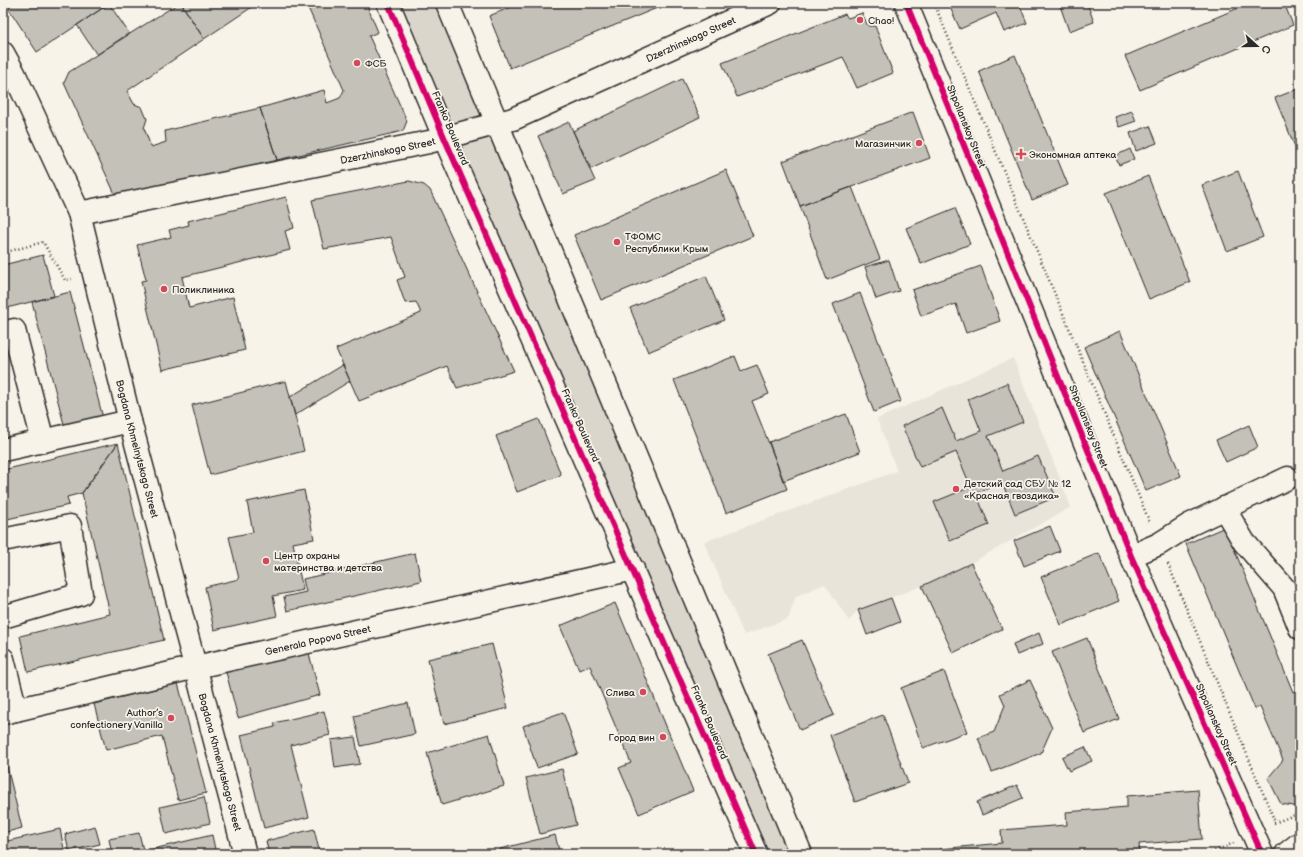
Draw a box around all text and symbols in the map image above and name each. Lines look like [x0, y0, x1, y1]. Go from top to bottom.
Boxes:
street label: Dzerzhinskogo Street [644, 14, 737, 65]
marker: Chao! [855, 15, 865, 25]
place label: Chao! [868, 15, 894, 27]
north arrow [1237, 26, 1277, 66]
text: С [1258, 44, 1273, 56]
marker: ФСБ [352, 58, 362, 68]
place label: ФСБ [365, 58, 387, 70]
street label: Shpolianskoy Street [944, 83, 988, 169]
street label: Franko Boulevard [429, 90, 471, 167]
street label: Dzerzhinskogo Street [339, 136, 437, 167]
place label: Магазинчик [855, 138, 912, 150]
marker: Магазинчик [914, 138, 924, 148]
marker: Экономная аптека [1016, 149, 1026, 159]
place label: Экономная аптека [1029, 149, 1117, 161]
place label: ТФОМС Республики Крым [625, 231, 708, 255]
marker: ТФОМС Республики Крым [612, 237, 622, 247]
marker: Поликлиника [159, 284, 169, 294]
place label: Поликлиника [172, 284, 235, 296]
street label: Bogdana Khmelnytskogo Street [113, 379, 160, 519]
street label: Shpolianskoy Street [1066, 383, 1110, 469]
street label: Franko Boulevard [558, 387, 602, 464]
place label: Детский сад СБУ № 12 «Красная гвоздика» [964, 478, 1071, 502]
marker: Детский сад СБУ № 12 «Красная гвоздика» [951, 484, 961, 494]
place label: Центр охраны материнства и детства [274, 550, 382, 574]
marker: Центр охраны материнства и детства [261, 556, 271, 566]
street label: Generala Popova Street [264, 623, 372, 658]
street label: Shpolianskoy Street [1193, 682, 1239, 767]
street label: Franko Boulevard [688, 684, 730, 761]
place label: Слива [606, 687, 635, 699]
marker: Слива [638, 687, 648, 697]
street label: Bogdana Khmelnytskogo Street [196, 692, 244, 832]
place label: Author’s confectionery Vanilla [70, 707, 163, 731]
marker: Author’s confectionery Vanilla [166, 713, 176, 723]
place label: Город вин [608, 732, 655, 744]
marker: Город вин [658, 732, 668, 742]

